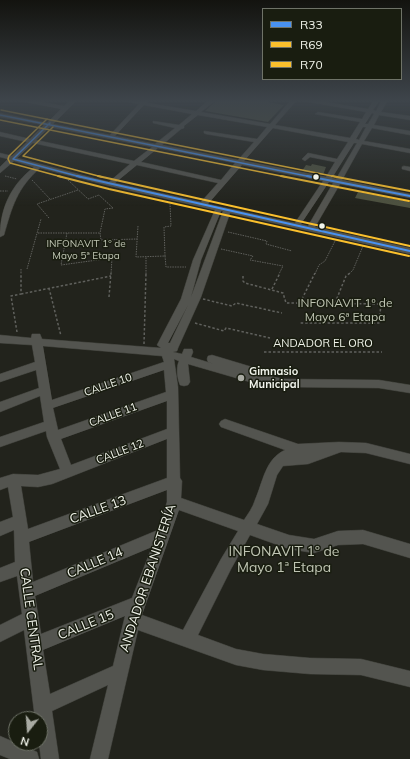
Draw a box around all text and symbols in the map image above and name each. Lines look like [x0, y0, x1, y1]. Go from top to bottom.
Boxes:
legend [262, 8, 402, 80]
text: R33 [300, 17, 323, 32]
text: R69 [300, 37, 323, 52]
text: R70 [300, 57, 323, 72]
unlabelled marker [311, 172, 321, 182]
unlabelled marker [317, 221, 327, 231]
district label: INFONAVIT 1º de Mayo 5ª Etapa [46, 238, 126, 262]
district label: INFONAVIT 1º de Mayo 6ª Etapa [297, 296, 393, 324]
street label: ANDADOR EL ORO [273, 337, 373, 351]
place label: Gimnasio Municipal [249, 365, 300, 391]
street label: CALLE 10 [82, 371, 134, 399]
marker: Gimnasio Municipal [236, 373, 246, 383]
street label: CALLE 11 [87, 400, 139, 430]
street label: CALLE 12 [94, 437, 146, 467]
street label: CALLE 13 [68, 493, 128, 527]
street label: ANDADOR EBANISTERÍA [117, 502, 179, 654]
street label: CALLE 14 [65, 544, 125, 582]
district label: INFONAVIT 1º de Mayo 1ª Etapa [229, 544, 339, 576]
street label: CALLE CENTRAL [16, 567, 46, 671]
street label: CALLE 15 [56, 607, 116, 643]
north arrow [8, 711, 48, 751]
text: N [19, 734, 31, 749]

